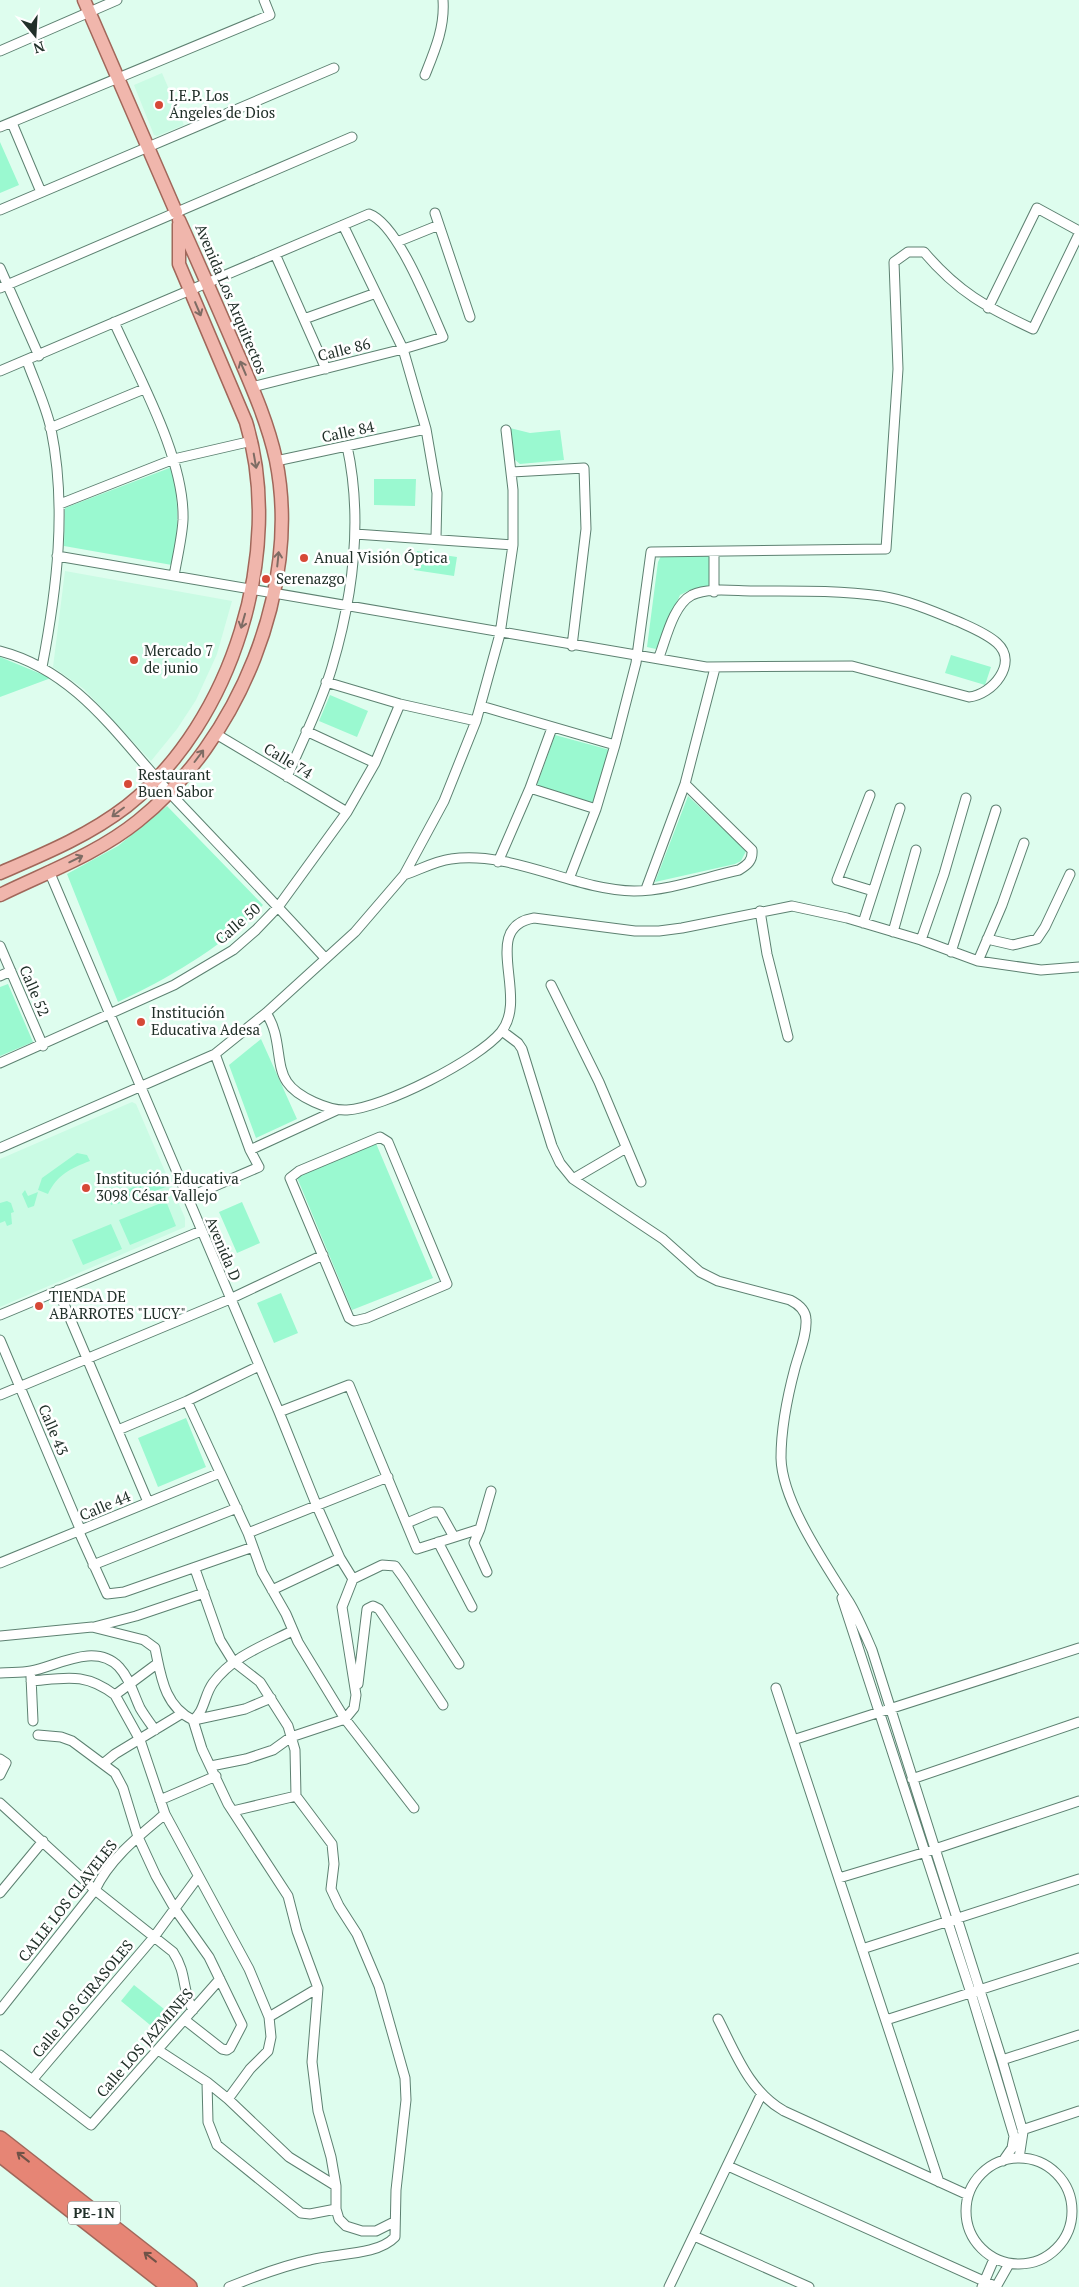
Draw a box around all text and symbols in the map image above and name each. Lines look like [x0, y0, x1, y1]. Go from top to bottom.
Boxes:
north arrow [10, 10, 60, 60]
text: N [31, 37, 47, 59]
place label: I.E.P. Los Ángeles de Dios [169, 85, 275, 122]
marker: I.E.P. Los Ángeles de Dios [153, 99, 165, 111]
street label: Avenida Los Arquitectos [191, 221, 273, 377]
one-way arrow [194, 301, 203, 316]
street label: Calle 86 [315, 333, 372, 365]
one-way arrow [238, 361, 248, 376]
street label: Calle 84 [320, 416, 376, 446]
one-way arrow [250, 452, 260, 468]
place label: Anual Visión Óptica [314, 547, 448, 567]
one-way arrow [273, 551, 283, 567]
marker: Anual Visión Óptica [298, 552, 310, 564]
place label: Serenazgo [276, 568, 345, 588]
marker: Serenazgo [260, 573, 272, 585]
one-way arrow [238, 613, 248, 629]
place label: Mercado 7 de junio [144, 640, 213, 677]
marker: Mercado 7 de junio [128, 654, 140, 666]
street label: Calle 74 [260, 738, 317, 782]
one-way arrow [194, 749, 204, 763]
place label: Restaurant Buen Sabor [138, 764, 214, 801]
marker: Restaurant Buen Sabor [122, 778, 134, 790]
one-way arrow [112, 807, 125, 818]
one-way arrow [68, 854, 83, 863]
street label: Calle 50 [211, 898, 264, 948]
street label: Calle 52 [15, 962, 55, 1019]
place label: Institución Educativa Adesa [151, 1002, 260, 1039]
marker: Institución Educativa Adesa [135, 1016, 147, 1028]
place label: Institución Educativa 3098 César Vallejo [96, 1168, 239, 1205]
marker: Institución Educativa 3098 César Vallejo [80, 1182, 92, 1194]
street label: Avenida D [202, 1214, 246, 1284]
place label: TIENDA DE ABARROTES "LUCY" [49, 1286, 186, 1323]
marker: TIENDA DE ABARROTES "LUCY" [33, 1300, 45, 1312]
street label: Calle 43 [34, 1401, 74, 1458]
street label: Calle 44 [76, 1485, 133, 1525]
street label: CALLE LOS CLAVELES [13, 1835, 121, 1966]
street label: Calle LOS GIRASOLES [27, 1935, 137, 2061]
street label: Calle LOS JAZMINES [91, 1984, 197, 2101]
one-way arrow [17, 2151, 30, 2162]
road number: PE-1N [68, 2202, 120, 2224]
one-way arrow [144, 2251, 157, 2262]

